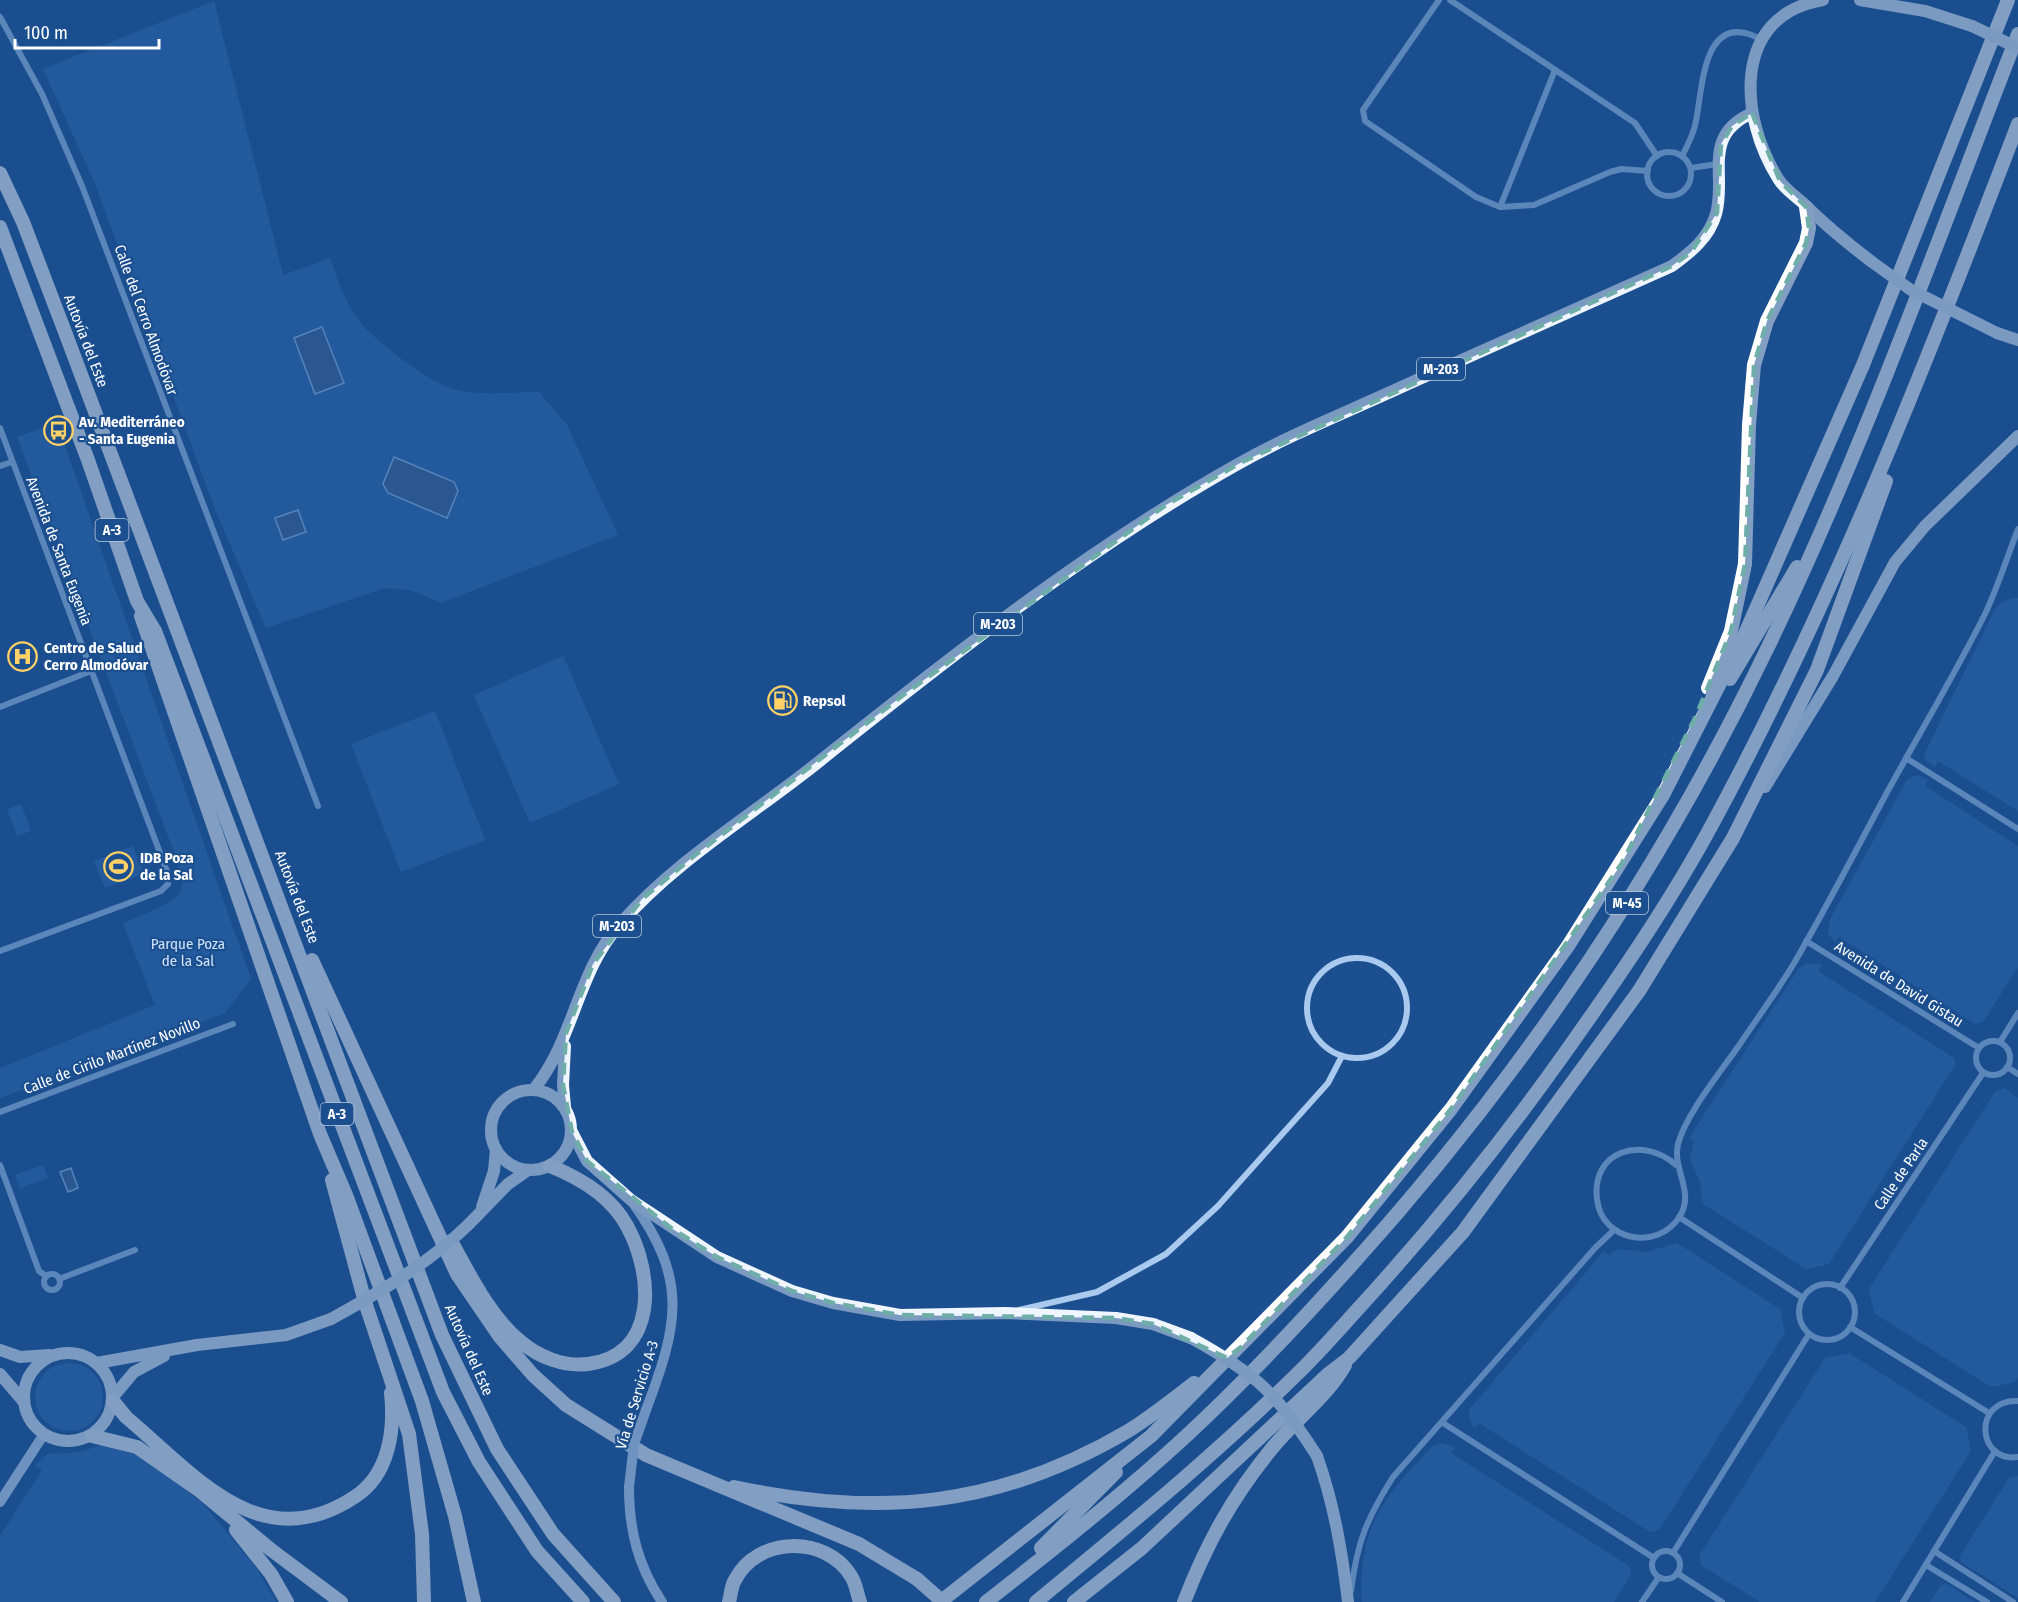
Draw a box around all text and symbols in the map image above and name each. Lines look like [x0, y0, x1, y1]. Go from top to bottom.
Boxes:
scale bar [15, 12, 159, 50]
text: 100 m [24, 22, 68, 44]
street label: Calle del Cerro Almodóvar [110, 242, 182, 398]
street label: Autovía del Este [60, 292, 112, 390]
road number: M-203 [1417, 358, 1465, 380]
place label: Av. Mediterráneo - Santa Eugenia [78, 413, 185, 448]
bus stop icon: Av. Mediterráneo - Santa Eugenia [42, 415, 74, 447]
street label: Avenida de Santa Eugenia [22, 474, 96, 628]
road number: A-3 [96, 519, 128, 541]
road number: M-203 [974, 613, 1022, 635]
place label: Centro de Salud Cerro Almodóvar [44, 639, 149, 674]
hospital icon: Centro de Salud Cerro Almodóvar [7, 641, 39, 673]
fuel station icon: Repsol [766, 685, 798, 717]
place label: Repsol [803, 692, 847, 710]
street label: Autovía del Este [271, 848, 323, 946]
place label: IDB Poza de la Sal [140, 849, 194, 884]
sports icon: IDB Poza de la Sal [103, 851, 135, 883]
road number: M-45 [1606, 892, 1648, 914]
road number: M-203 [593, 915, 641, 937]
park label: Parque Poza de la Sal [151, 935, 225, 970]
street label: Avenida de David Gistau [1831, 937, 1967, 1031]
street label: Calle de Cirilo Martínez Novillo [21, 1014, 203, 1098]
road number: A-3 [320, 1103, 354, 1125]
street label: Calle de Parla [1870, 1134, 1932, 1214]
street label: Autovía del Este [441, 1302, 497, 1398]
street label: Vía de Servicio A-3 [612, 1338, 662, 1452]

